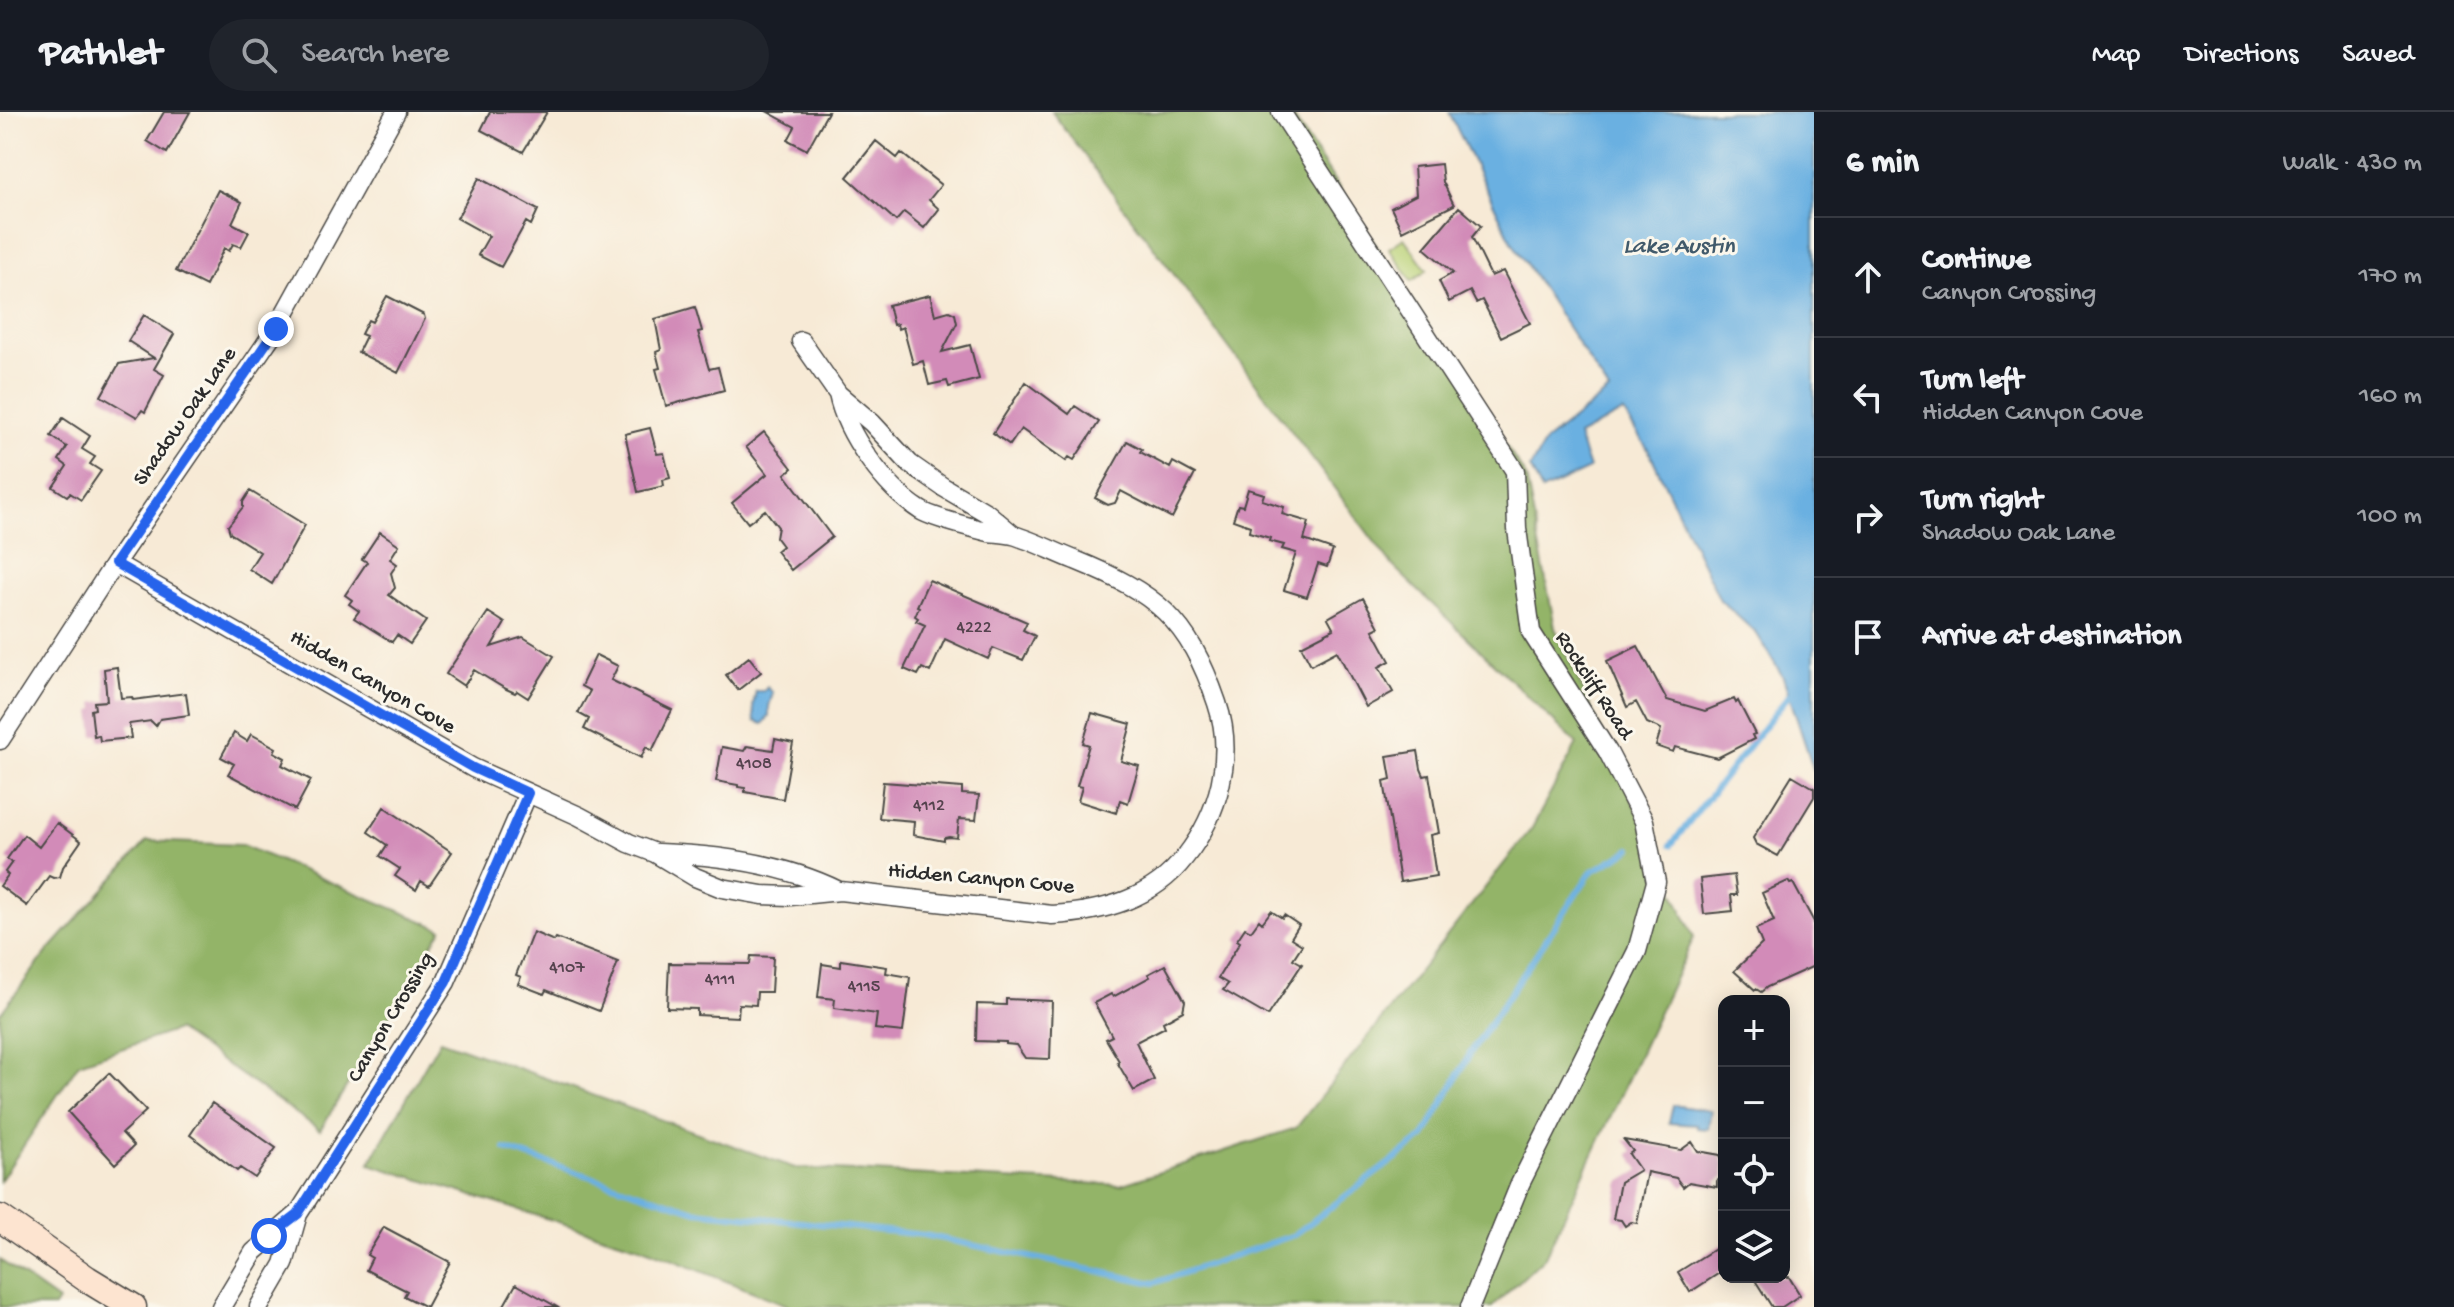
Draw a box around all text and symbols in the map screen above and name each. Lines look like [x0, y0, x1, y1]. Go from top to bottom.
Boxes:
search box [209, 19, 769, 91]
text: Pathlet [40, 33, 161, 77]
icon: search [237, 33, 281, 77]
text: Search here [301, 38, 449, 73]
text: Map [2092, 39, 2140, 72]
text: Directions [2184, 39, 2298, 72]
text: Saved [2342, 39, 2414, 72]
text: 6 min [1846, 144, 1919, 184]
text: Walk · 430 m [2282, 149, 2422, 180]
water label: Lake Austin [1623, 233, 1735, 262]
text: Continue [1922, 244, 2031, 279]
icon: ahead [1846, 255, 1890, 299]
text: 170 m [2359, 262, 2422, 293]
text: Canyon Crossing [1922, 279, 2096, 310]
route end [258, 311, 294, 347]
street label: Shadow Oak Lane [129, 342, 244, 491]
text: Turn left [1922, 364, 2023, 399]
icon: left [1846, 375, 1890, 419]
text: 160 m [2359, 382, 2422, 413]
text: Hidden Canyon Cove [1922, 399, 2143, 430]
text: Turn right [1922, 484, 2042, 519]
icon: right [1846, 495, 1890, 539]
text: 100 m [2357, 502, 2422, 533]
text: Shadow Oak Lane [1922, 519, 2115, 550]
icon: arrive [1846, 615, 1890, 659]
house number: 4222 [957, 618, 992, 639]
text: Arrive at destination [1922, 620, 2182, 655]
street label: Hidden Canyon Cove [285, 625, 460, 741]
street label: Rockcliff Road [1548, 627, 1639, 747]
house number: 4108 [736, 754, 772, 775]
house number: 4112 [913, 796, 945, 817]
street label: Hidden Canyon Cove [887, 859, 1076, 901]
street label: Canyon Crossing [343, 948, 441, 1088]
house number: 4107 [549, 958, 585, 979]
house number: 4111 [705, 970, 735, 991]
house number: 4115 [848, 977, 880, 998]
map controls [1718, 995, 1790, 1283]
button: + [1718, 995, 1790, 1067]
button: − [1718, 1067, 1790, 1139]
button: locate [1718, 1139, 1790, 1211]
button: layers [1718, 1211, 1790, 1283]
route start [251, 1218, 287, 1254]

